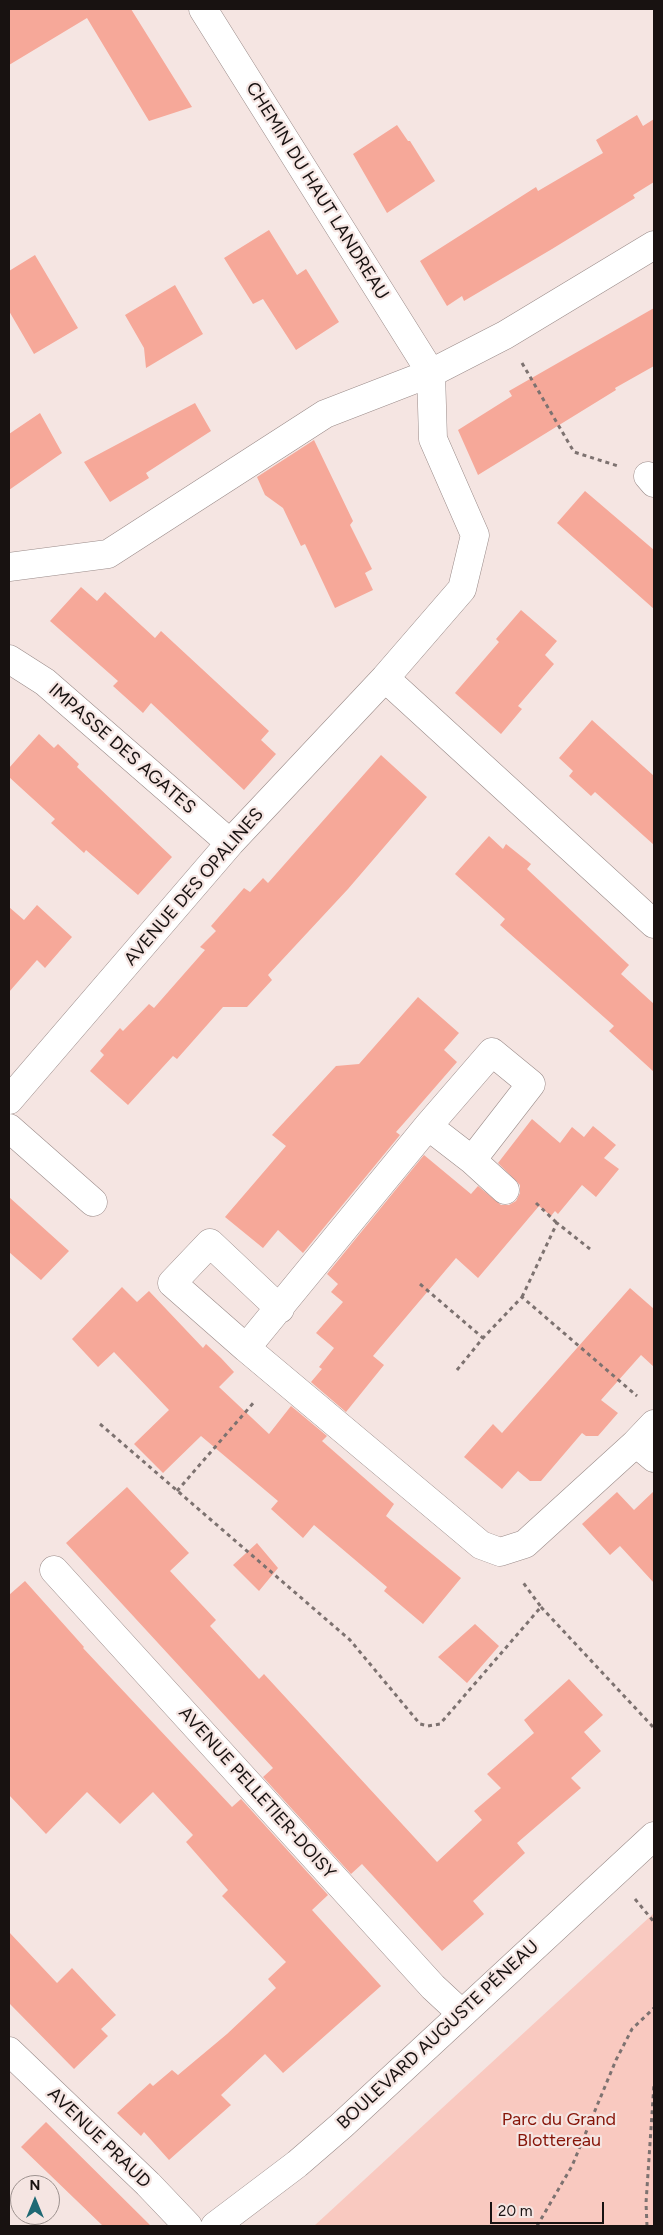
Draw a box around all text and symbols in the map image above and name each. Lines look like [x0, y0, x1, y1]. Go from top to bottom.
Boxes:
street label: CHEMIN DU HAUT LANDREAU [241, 78, 393, 304]
street label: IMPASSE DES AGATES [44, 679, 200, 819]
street label: AVENUE DES OPALINES [120, 804, 268, 970]
street label: AVENUE PELLETIER-DOISY [174, 1702, 340, 1884]
street label: BOULEVARD AUGUSTE PÉNEAU [333, 1936, 543, 2134]
street label: AVENUE PRAUD [43, 2083, 155, 2193]
park label: Parc du Grand Blottereau [502, 2109, 616, 2152]
north arrow [10, 2175, 60, 2225]
text: N [30, 2177, 40, 2194]
scale bar [493, 2192, 607, 2224]
text: 20 m [498, 2202, 532, 2220]

